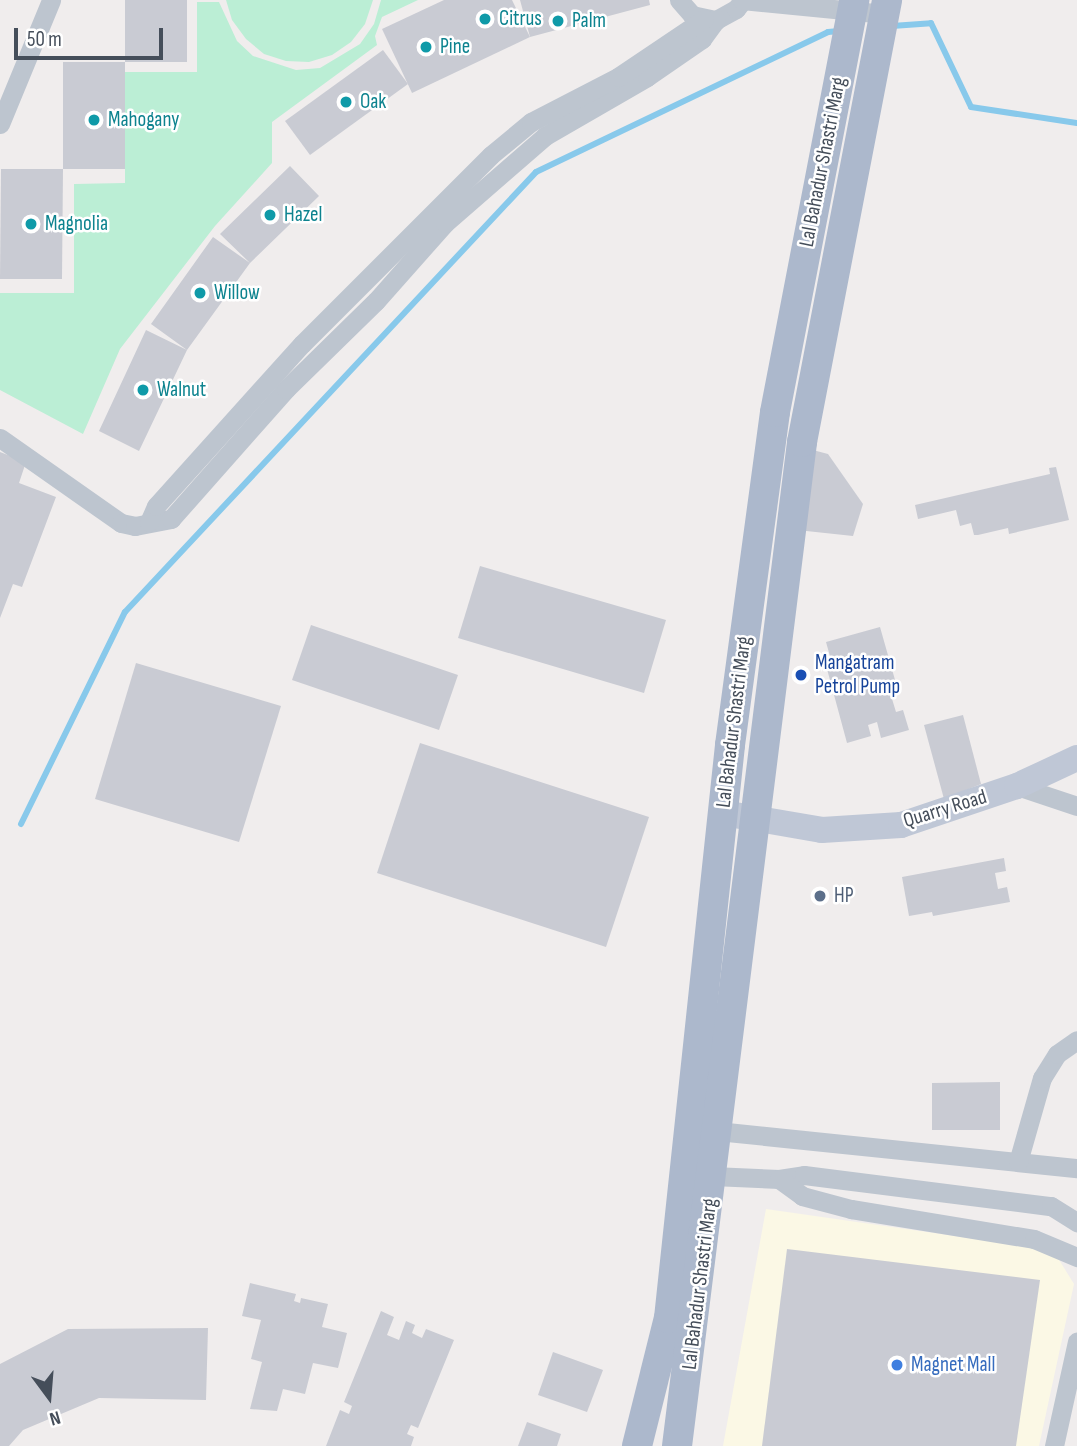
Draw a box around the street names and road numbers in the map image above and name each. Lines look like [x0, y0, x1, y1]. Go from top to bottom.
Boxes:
street label: Lal Bahadur Shastri Marg [794, 75, 852, 249]
street label: Lal Bahadur Shastri Marg [711, 635, 757, 809]
street label: Quarry Road [900, 784, 990, 834]
street label: Lal Bahadur Shastri Marg [677, 1197, 723, 1371]

